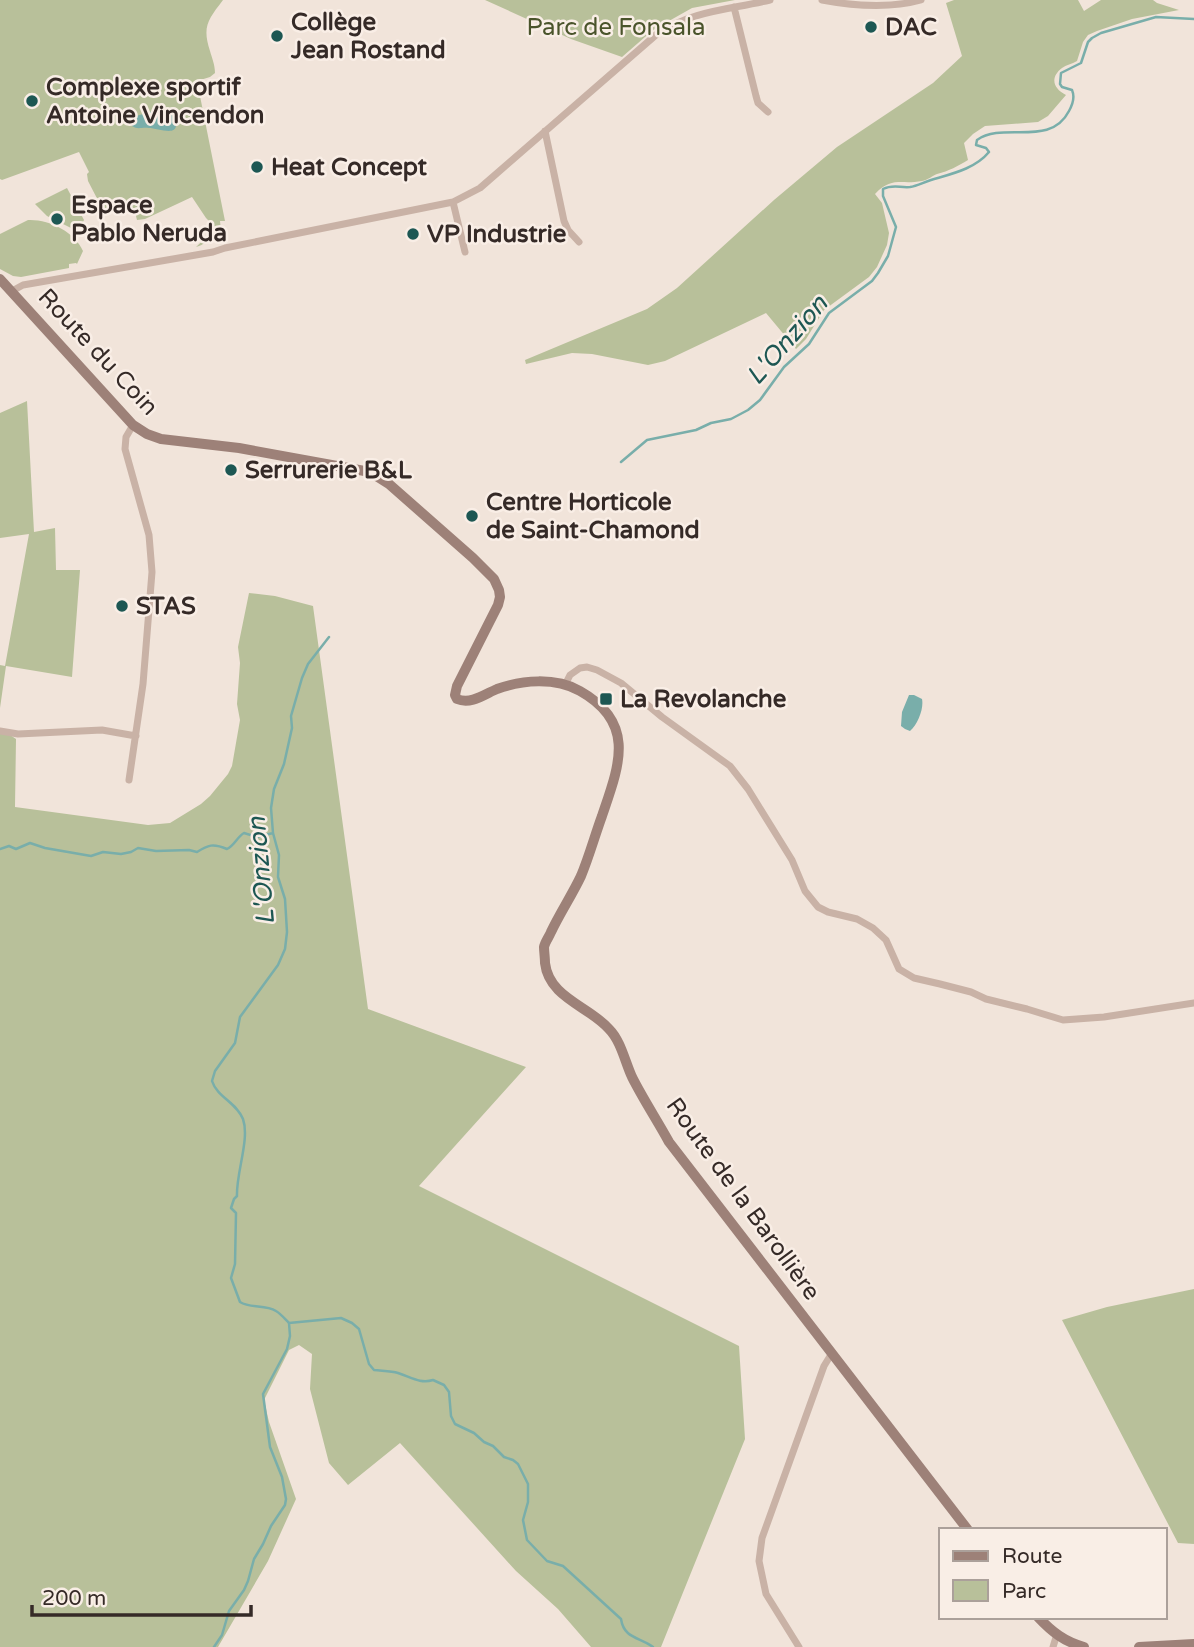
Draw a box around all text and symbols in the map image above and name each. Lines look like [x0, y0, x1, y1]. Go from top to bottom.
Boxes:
place label: Collège Jean Rostand [290, 8, 446, 65]
park label: Parc de Fonsala [526, 13, 706, 42]
place label: DAC [885, 13, 937, 42]
marker: DAC [863, 19, 879, 35]
marker: Collège Jean Rostand [269, 28, 285, 44]
place label: Complexe sportif Antoine Vincendon [46, 73, 264, 130]
marker: Complexe sportif Antoine Vincendon [24, 93, 40, 109]
place label: Heat Concept [271, 153, 428, 182]
marker: Heat Concept [249, 159, 265, 175]
place label: Espace Pablo Neruda [71, 191, 227, 248]
marker: Espace Pablo Neruda [49, 211, 65, 227]
place label: VP Industrie [427, 220, 567, 249]
marker: VP Industrie [405, 226, 421, 242]
street label: Route du Coin [32, 283, 164, 421]
water label: L'Onzion [740, 288, 835, 391]
place label: Serrurerie B&L [245, 456, 412, 485]
marker: Serrurerie B&L [223, 462, 239, 478]
place label: Centre Horticole de Saint-Chamond [486, 488, 700, 545]
marker: Centre Horticole de Saint-Chamond [464, 508, 480, 524]
place label: STAS [136, 592, 196, 621]
marker: STAS [114, 598, 130, 614]
place label: La Revolanche [620, 685, 787, 714]
marker: La Revolanche [598, 691, 614, 707]
water label: L'Onzion [241, 814, 281, 926]
street label: Route de la Barollière [660, 1092, 826, 1306]
legend [939, 1528, 1166, 1619]
text: Route [1002, 1544, 1062, 1569]
scale bar [32, 1574, 250, 1618]
text: Parc [1002, 1579, 1046, 1604]
text: 200 m [42, 1586, 106, 1611]

